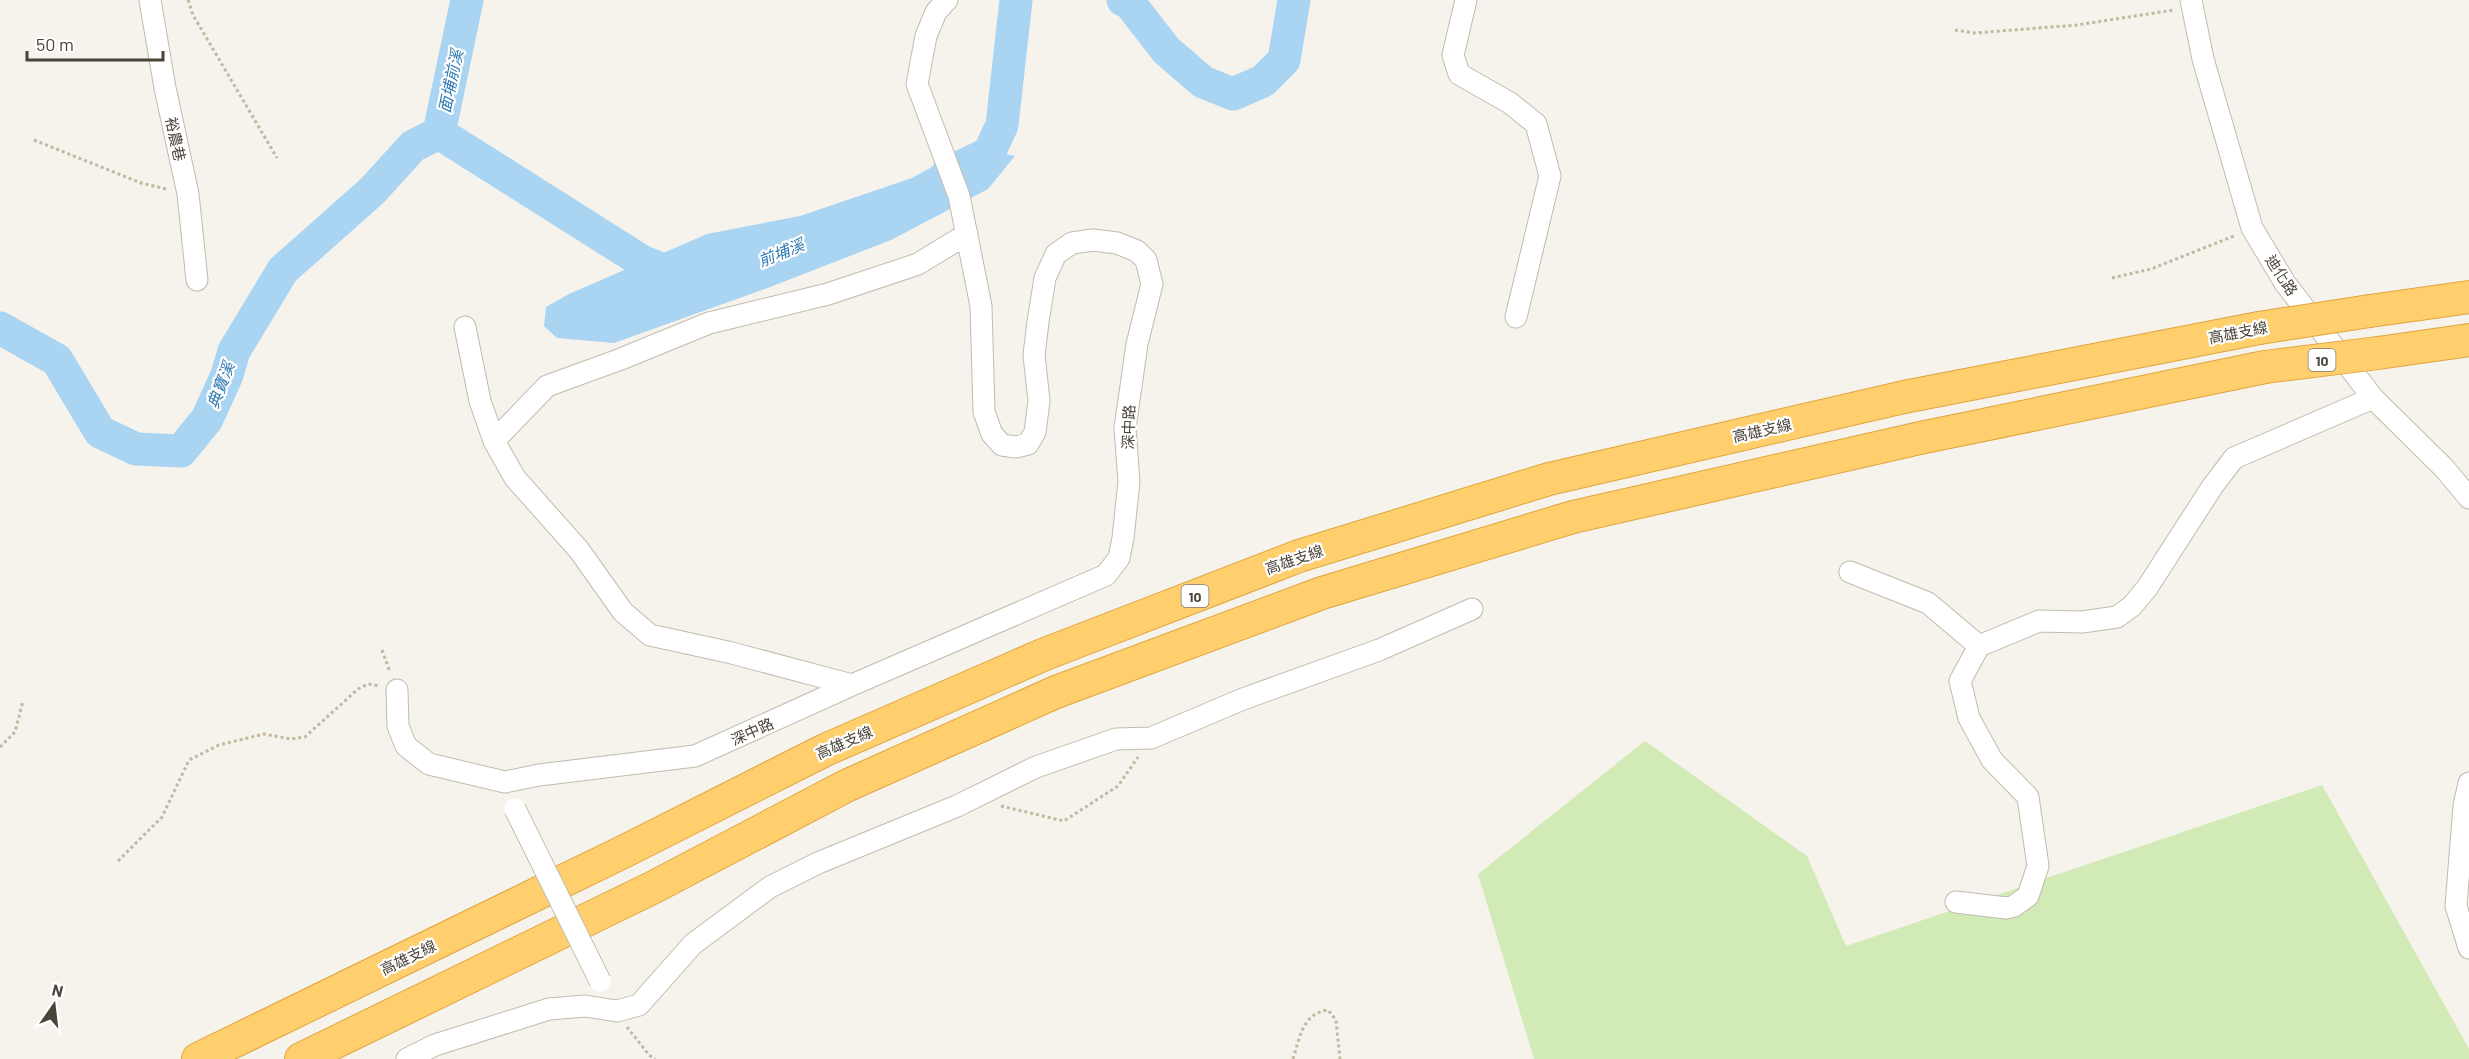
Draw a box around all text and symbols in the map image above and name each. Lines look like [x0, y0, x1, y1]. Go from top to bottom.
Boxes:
scale bar [27, 24, 164, 62]
text: 50 m [36, 33, 74, 55]
water label: 面埔前溪 [434, 46, 466, 114]
street label: 裕農巷 [163, 115, 189, 163]
water label: 前埔溪 [755, 233, 809, 270]
street label: 迪化路 [2262, 251, 2302, 299]
street label: 高雄支線 [2207, 317, 2269, 347]
road number: 10 [2308, 349, 2336, 371]
water label: 典寶溪 [203, 357, 238, 411]
street label: 深中路 [1118, 404, 1138, 450]
street label: 高雄支線 [1731, 414, 1793, 446]
street label: 高雄支線 [1263, 541, 1325, 577]
road number: 10 [1182, 585, 1208, 607]
street label: 深中路 [728, 714, 776, 748]
street label: 高雄支線 [813, 722, 875, 762]
street label: 高雄支線 [377, 936, 439, 978]
north arrow [24, 975, 84, 1035]
text: N [50, 979, 65, 1000]

